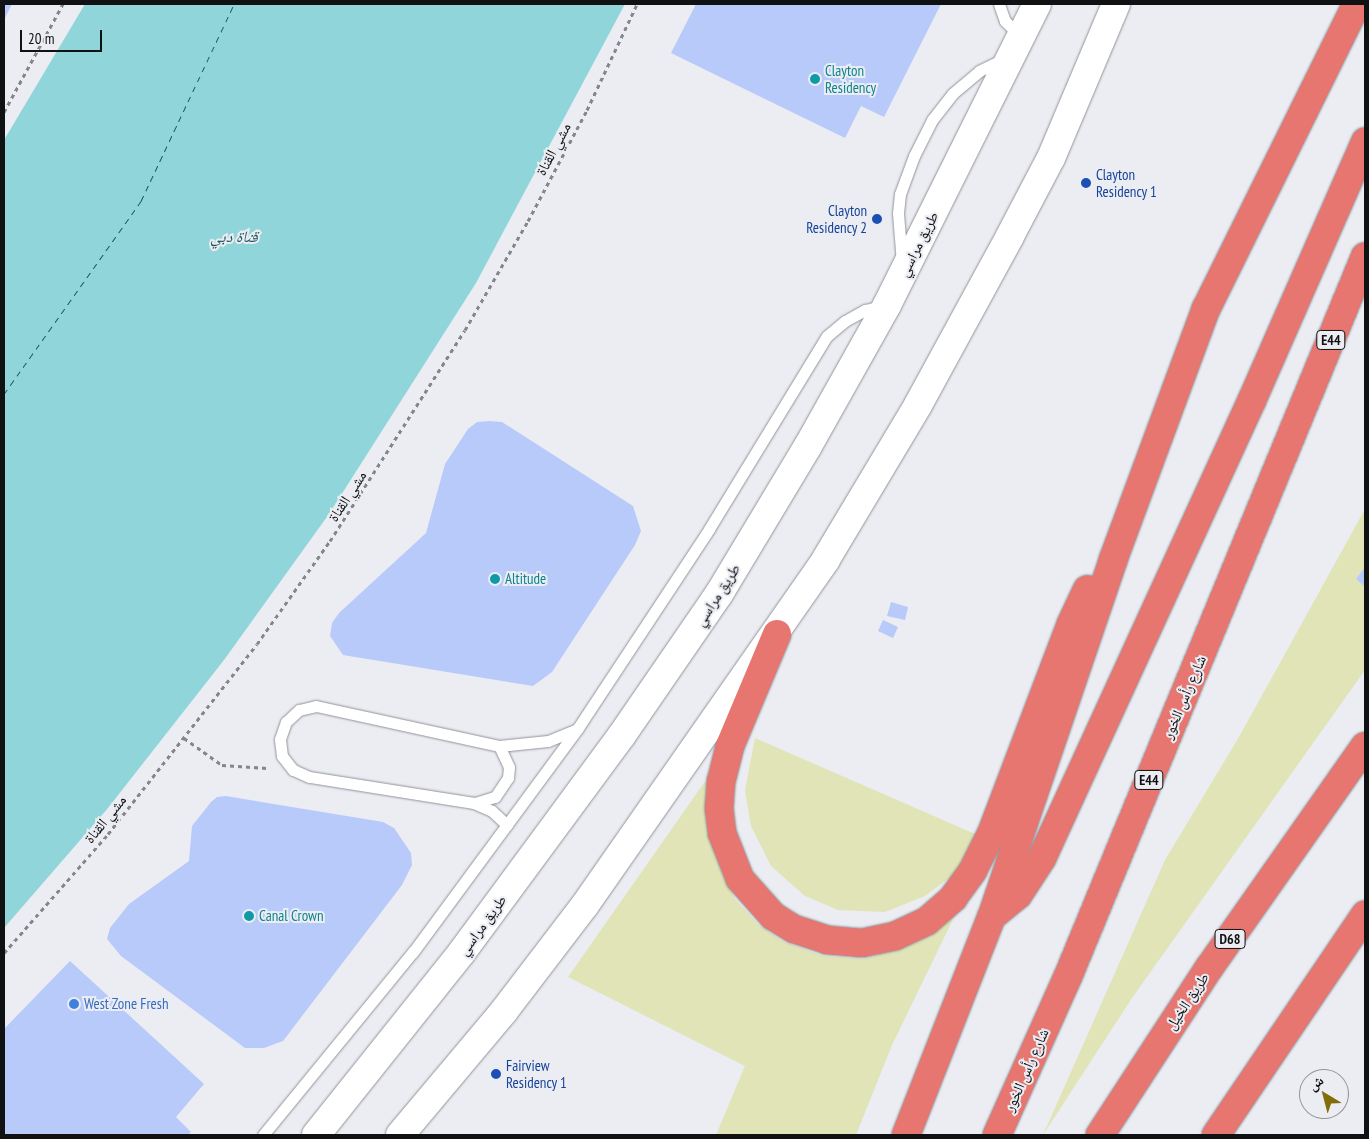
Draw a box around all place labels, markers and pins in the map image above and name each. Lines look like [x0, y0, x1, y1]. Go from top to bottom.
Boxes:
place label: Clayton Residency [825, 61, 876, 96]
marker: Clayton Residency [809, 73, 821, 85]
place label: Clayton Residency 1 [1096, 165, 1157, 200]
marker: Clayton Residency 1 [1080, 177, 1092, 189]
place label: Clayton Residency 2 [806, 201, 867, 236]
marker: Clayton Residency 2 [871, 213, 883, 225]
place label: Altitude [505, 570, 546, 588]
marker: Altitude [489, 573, 501, 585]
place label: Canal Crown [259, 907, 323, 925]
marker: Canal Crown [243, 910, 255, 922]
place label: West Zone Fresh [84, 995, 169, 1013]
marker: West Zone Fresh [68, 998, 80, 1010]
place label: Fairview Residency 1 [506, 1056, 567, 1091]
marker: Fairview Residency 1 [490, 1068, 502, 1080]

